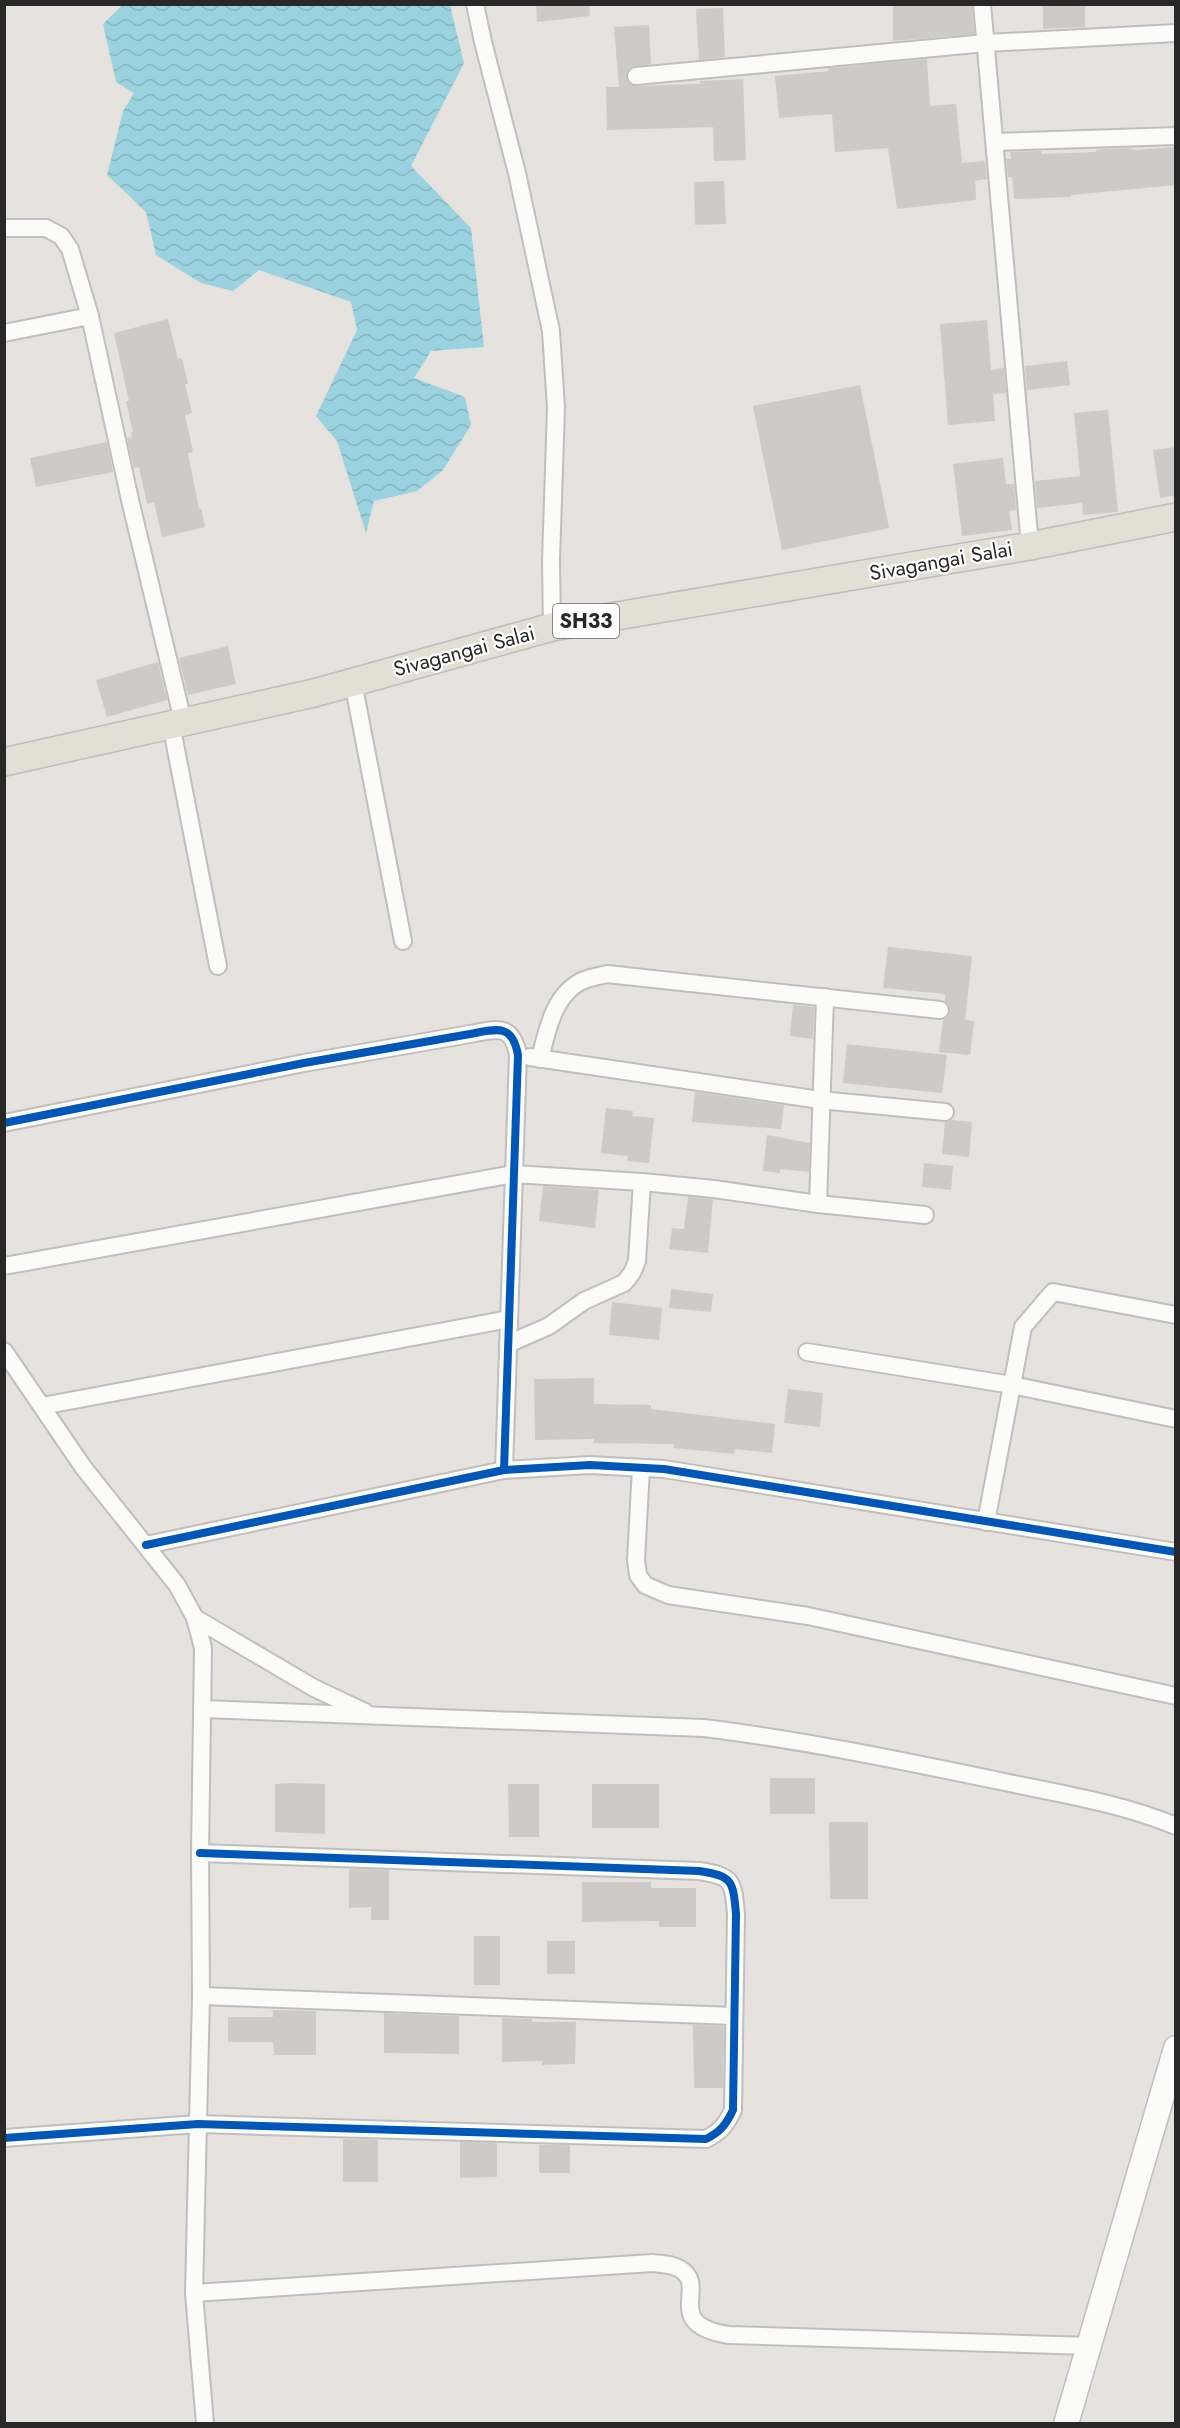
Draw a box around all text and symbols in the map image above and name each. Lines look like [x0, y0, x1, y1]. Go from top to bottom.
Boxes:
street label: Sivagangai Salai [867, 534, 1015, 588]
road number: SH33 [553, 604, 619, 638]
street label: Sivagangai Salai [390, 618, 538, 684]

